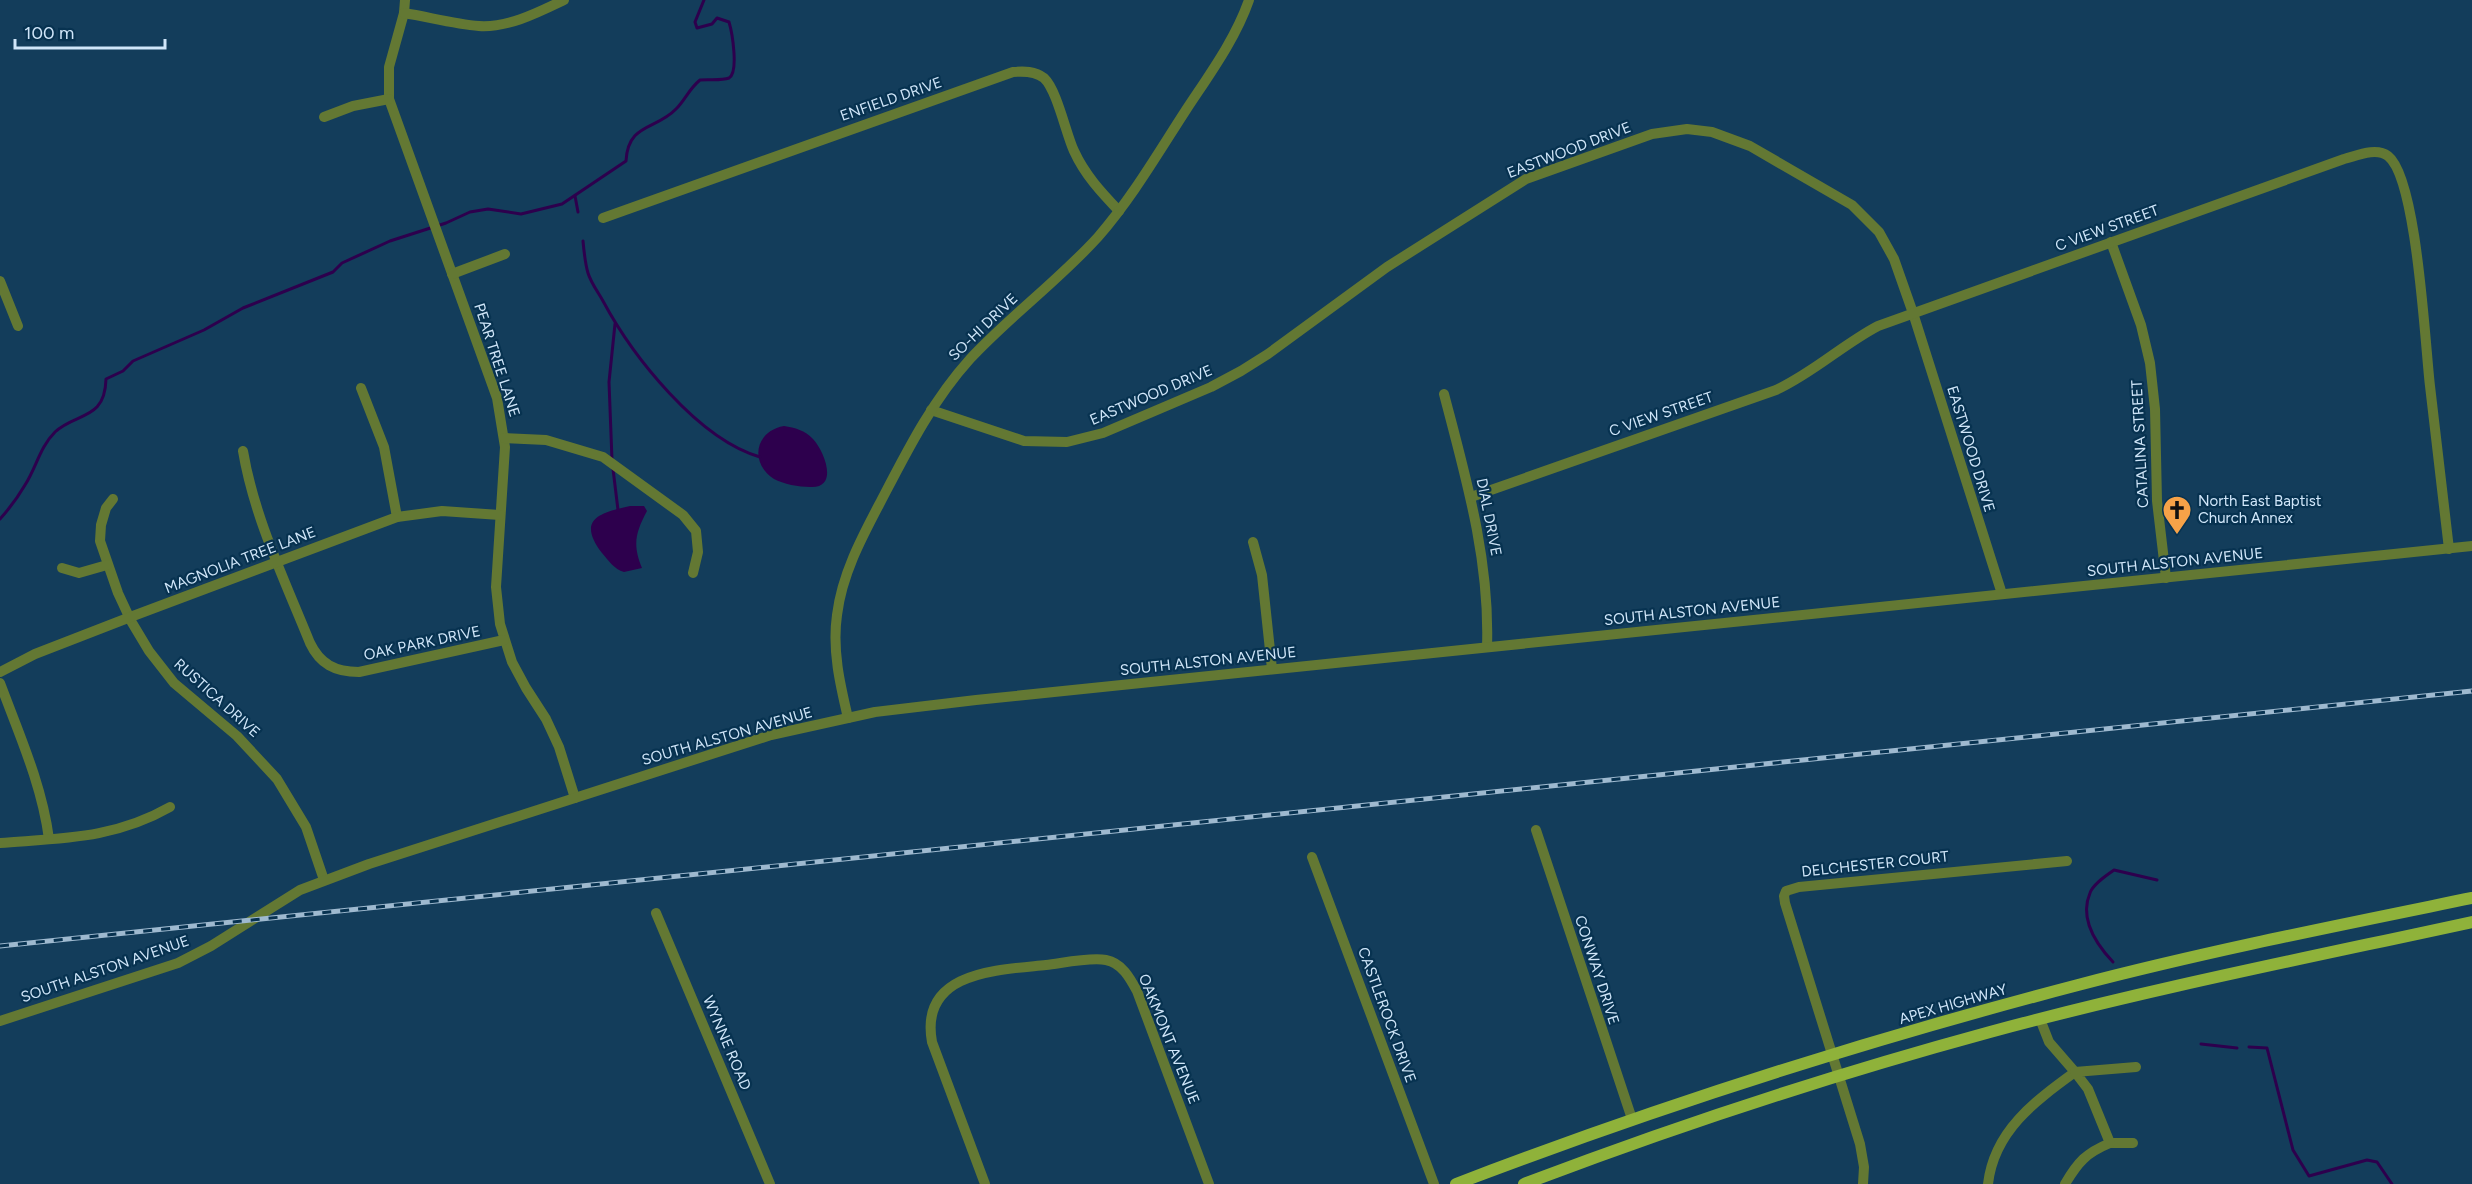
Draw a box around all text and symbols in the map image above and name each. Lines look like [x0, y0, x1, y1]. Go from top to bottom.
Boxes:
scale bar [15, 12, 165, 50]
text: 100 m [24, 22, 74, 44]
street label: ENFIELD DRIVE [838, 73, 944, 125]
street label: EASTWOOD DRIVE [1504, 118, 1634, 182]
street label: C VIEW STREET [2053, 201, 2162, 255]
street label: SO-HI DRIVE [945, 290, 1021, 364]
street label: PEAR TREE LANE [470, 301, 524, 419]
street label: EASTWOOD DRIVE [1087, 361, 1215, 429]
street label: CATALINA STREET [2128, 379, 2152, 509]
street label: EASTWOOD DRIVE [1943, 384, 1999, 514]
street label: C VIEW STREET [1607, 388, 1716, 440]
street label: DIAL DRIVE [1473, 476, 1505, 558]
place label: North East Baptist Church Annex [2198, 492, 2322, 527]
church icon: North East Baptist Church Annex [2161, 494, 2193, 536]
street label: MAGNOLIA TREE LANE [162, 523, 318, 597]
street label: SOUTH ALSTON AVENUE [2086, 544, 2264, 580]
street label: SOUTH ALSTON AVENUE [1603, 593, 1781, 629]
street label: OAK PARK DRIVE [362, 622, 482, 664]
street label: SOUTH ALSTON AVENUE [1119, 643, 1297, 679]
street label: RUSTICA DRIVE [170, 655, 264, 741]
street label: SOUTH ALSTON AVENUE [640, 703, 814, 769]
street label: DELCHESTER COURT [1800, 847, 1950, 881]
street label: CONWAY DRIVE [1571, 913, 1623, 1027]
street label: SOUTH ALSTON AVENUE [18, 932, 192, 1006]
street label: CASTLEROCK DRIVE [1354, 945, 1420, 1085]
street label: OAKMONT AVENUE [1135, 971, 1203, 1107]
street label: APEX HIGHWAY [1897, 980, 2009, 1028]
street label: WYNNE ROAD [699, 993, 755, 1093]

